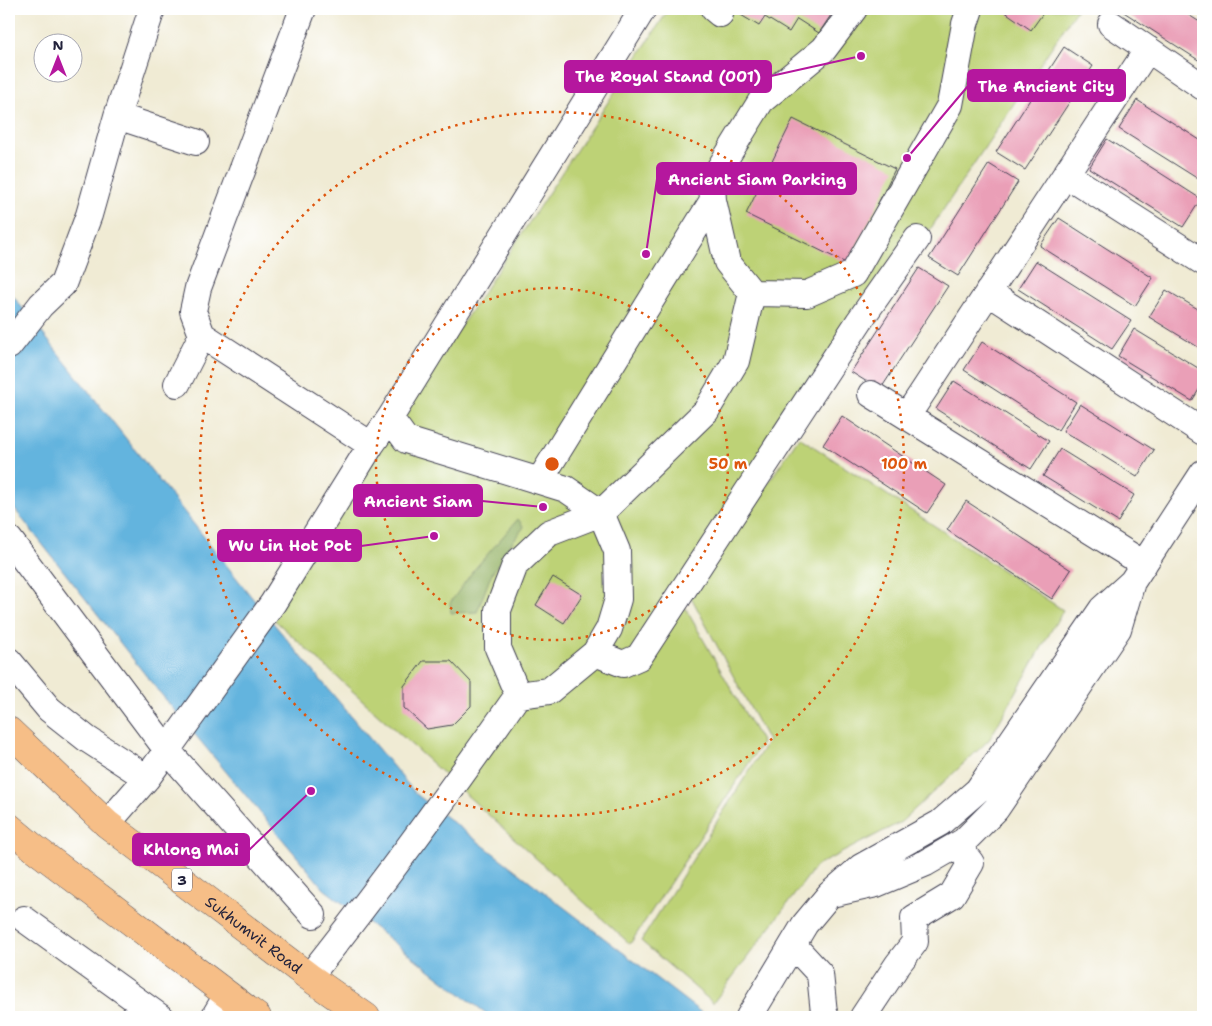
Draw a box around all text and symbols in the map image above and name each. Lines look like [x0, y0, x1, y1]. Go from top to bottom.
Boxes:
north arrow [32, 32, 82, 82]
text: N [52, 36, 64, 54]
callout: The Royal Stand (001) [565, 61, 771, 92]
text: The Royal Stand (001) [575, 66, 761, 87]
callout: The Ancient City [968, 70, 1125, 101]
text: The Ancient City [978, 76, 1114, 97]
callout: Ancient Siam Parking [657, 163, 856, 194]
text: Ancient Siam Parking [668, 169, 846, 190]
text: 50 m [709, 454, 748, 474]
text: 100 m [881, 454, 927, 474]
centre of rings [543, 455, 561, 473]
callout: Ancient Siam [354, 485, 482, 516]
text: Ancient Siam [364, 491, 473, 512]
callout: Wu Lin Hot Pot [218, 530, 361, 561]
text: Wu Lin Hot Pot [228, 535, 352, 556]
callout: Khlong Mai [133, 834, 249, 865]
text: Khlong Mai [143, 839, 239, 860]
road number: 3 [172, 868, 192, 892]
street label: Sukhumvit Road [201, 892, 307, 979]

